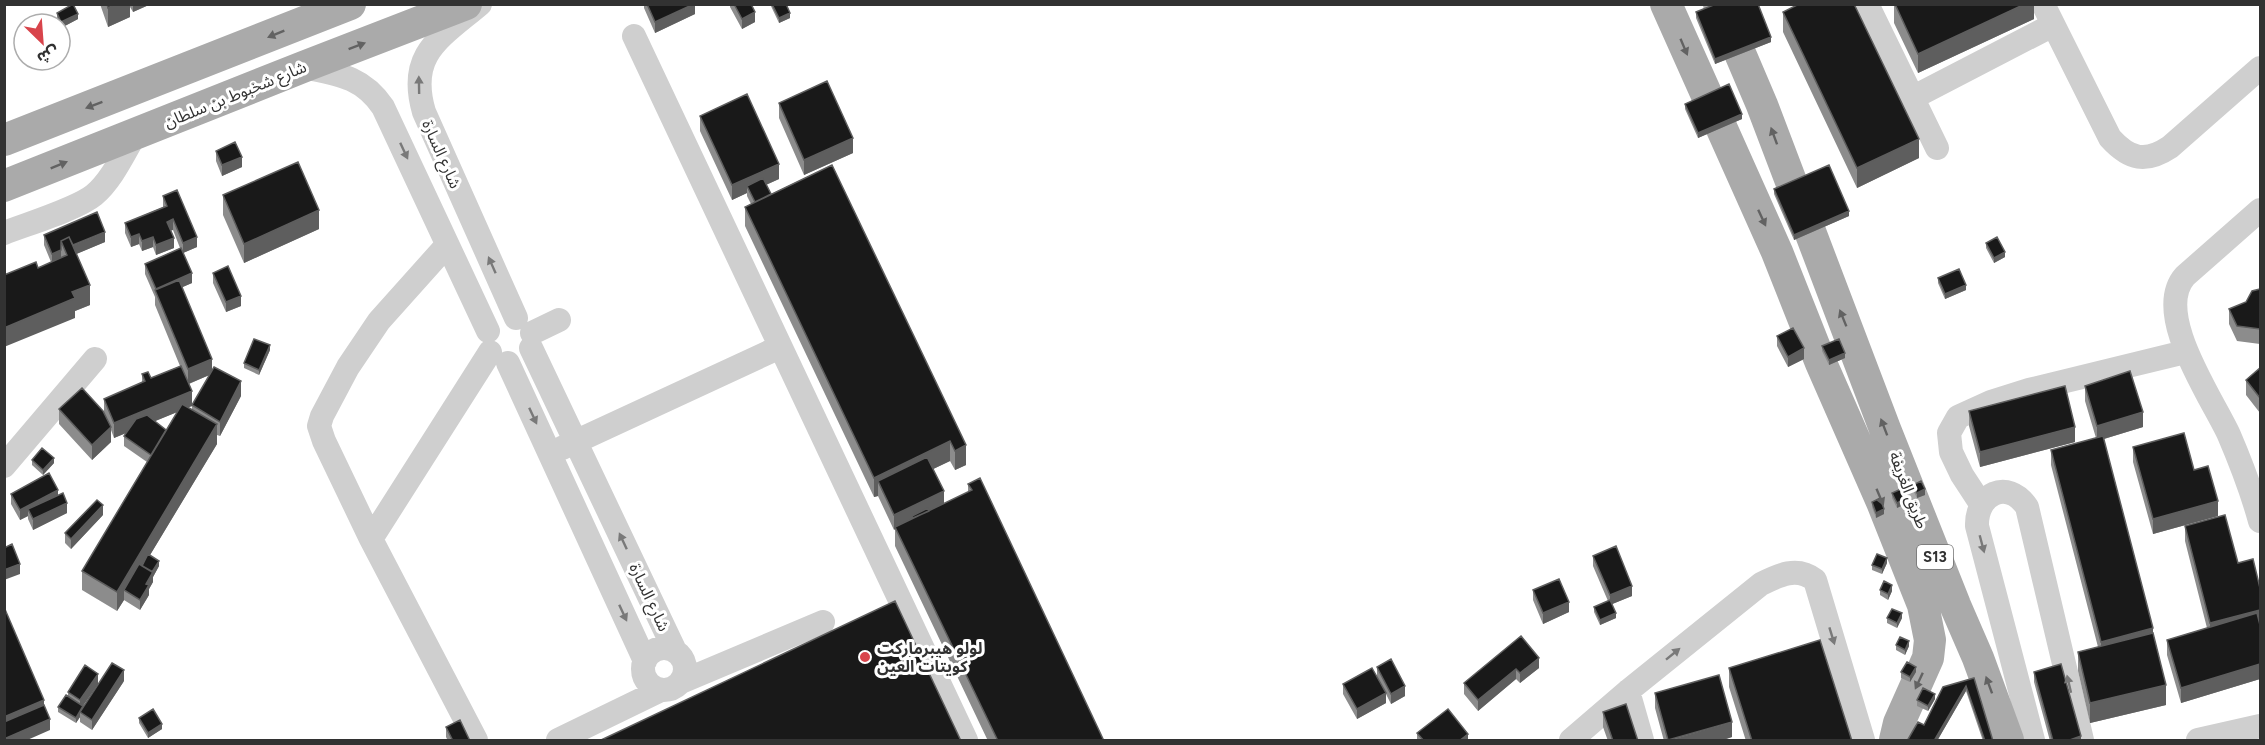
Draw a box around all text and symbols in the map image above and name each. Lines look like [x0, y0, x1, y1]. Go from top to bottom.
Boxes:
north arrow [12, 12, 72, 72]
one-way arrow [266, 29, 284, 39]
one-way arrow [1679, 38, 1689, 56]
one-way arrow [348, 41, 366, 50]
text: ش [34, 42, 62, 68]
street label: شارع شخبوط بن سلطان [161, 57, 310, 134]
one-way arrow [414, 75, 424, 94]
one-way arrow [85, 101, 103, 110]
street label: شارع السارة [415, 117, 465, 193]
one-way arrow [1768, 127, 1778, 145]
one-way arrow [399, 143, 409, 161]
one-way arrow [50, 159, 68, 169]
one-way arrow [1757, 210, 1766, 227]
one-way arrow [487, 255, 497, 273]
one-way arrow [1838, 309, 1847, 327]
one-way arrow [528, 408, 537, 425]
one-way arrow [1879, 418, 1888, 436]
street label: طريق الغريفة [1884, 449, 1932, 532]
one-way arrow [1875, 489, 1885, 507]
one-way arrow [618, 532, 627, 549]
one-way arrow [1978, 536, 1987, 554]
road number: S13 [1917, 545, 1953, 569]
street label: شارع السارة [623, 560, 674, 636]
one-way arrow [618, 604, 627, 621]
one-way arrow [1828, 627, 1837, 645]
place label: لولو هيبرماركت كويتات العين [877, 639, 982, 676]
one-way arrow [1665, 648, 1681, 661]
marker: لولو هيبرماركت كويتات العين [858, 650, 872, 664]
one-way arrow [1914, 673, 1923, 690]
one-way arrow [2064, 674, 2074, 693]
one-way arrow [1983, 676, 1993, 694]

